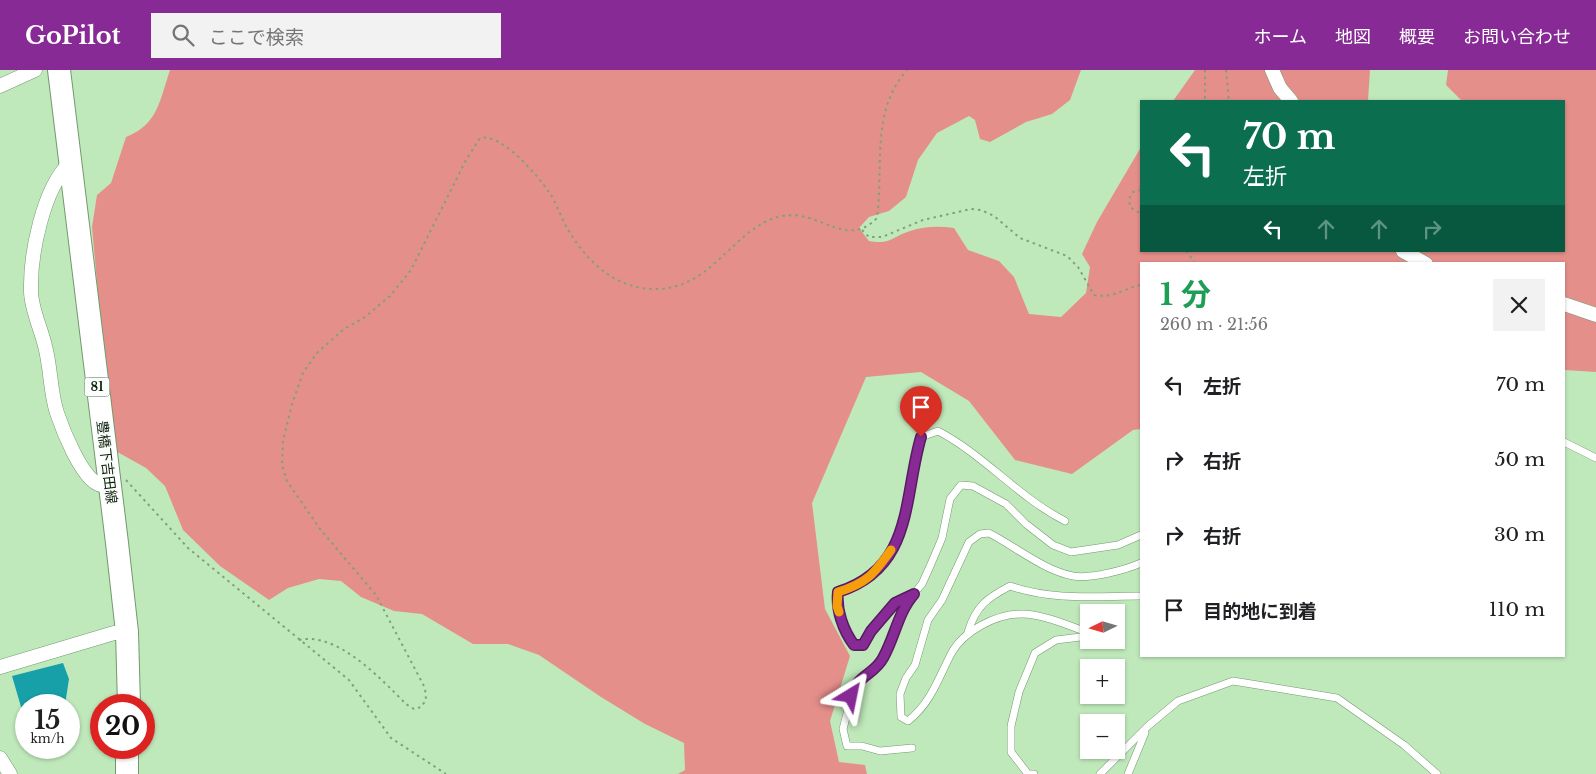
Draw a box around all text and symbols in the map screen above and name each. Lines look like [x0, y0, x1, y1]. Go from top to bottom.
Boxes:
search box [151, 13, 501, 58]
text: GoPilot [25, 21, 121, 50]
icon: search [169, 21, 197, 49]
text: ここで検索 [209, 26, 304, 49]
text: ホーム [1254, 26, 1307, 48]
text: 地図 [1335, 26, 1371, 48]
text: 概要 [1399, 26, 1435, 48]
text: お問い合わせ [1463, 26, 1571, 48]
text: 70 m [1243, 115, 1336, 158]
icon: left [1160, 120, 1225, 185]
text: 左折 [1243, 163, 1287, 190]
icon: left [1259, 215, 1287, 243]
icon: ahead [1312, 215, 1340, 243]
icon: ahead [1365, 215, 1393, 243]
icon: right [1418, 215, 1446, 243]
text: 1 分 [1160, 276, 1211, 313]
button: close [1493, 279, 1545, 331]
text: 260 m · 21:56 [1160, 314, 1268, 334]
icon: left [1160, 371, 1188, 399]
text: 70 m [1496, 373, 1545, 396]
text: 左折 [1203, 375, 1241, 398]
road number: 81 [84, 378, 110, 396]
pin [900, 386, 942, 437]
icon: arrive [907, 393, 935, 421]
street label: 豊橋下吉田線 [93, 419, 121, 505]
icon: right [1160, 446, 1188, 474]
text: 50 m [1495, 448, 1545, 471]
text: 右折 [1203, 450, 1241, 473]
icon: right [1160, 521, 1188, 549]
text: 30 m [1494, 523, 1545, 546]
text: 右折 [1203, 525, 1241, 548]
icon: arrive [1160, 596, 1188, 624]
text: 110 m [1489, 598, 1545, 621]
text: 目的地に到着 [1203, 600, 1317, 623]
north arrow [1080, 604, 1125, 649]
map controls [1080, 604, 1125, 759]
button: + [1080, 659, 1125, 704]
position arrow [824, 669, 876, 721]
speed limit sign: 20 [90, 694, 155, 759]
text: 15 [35, 705, 60, 736]
button: − [1080, 714, 1125, 759]
text: km/h [30, 731, 65, 746]

